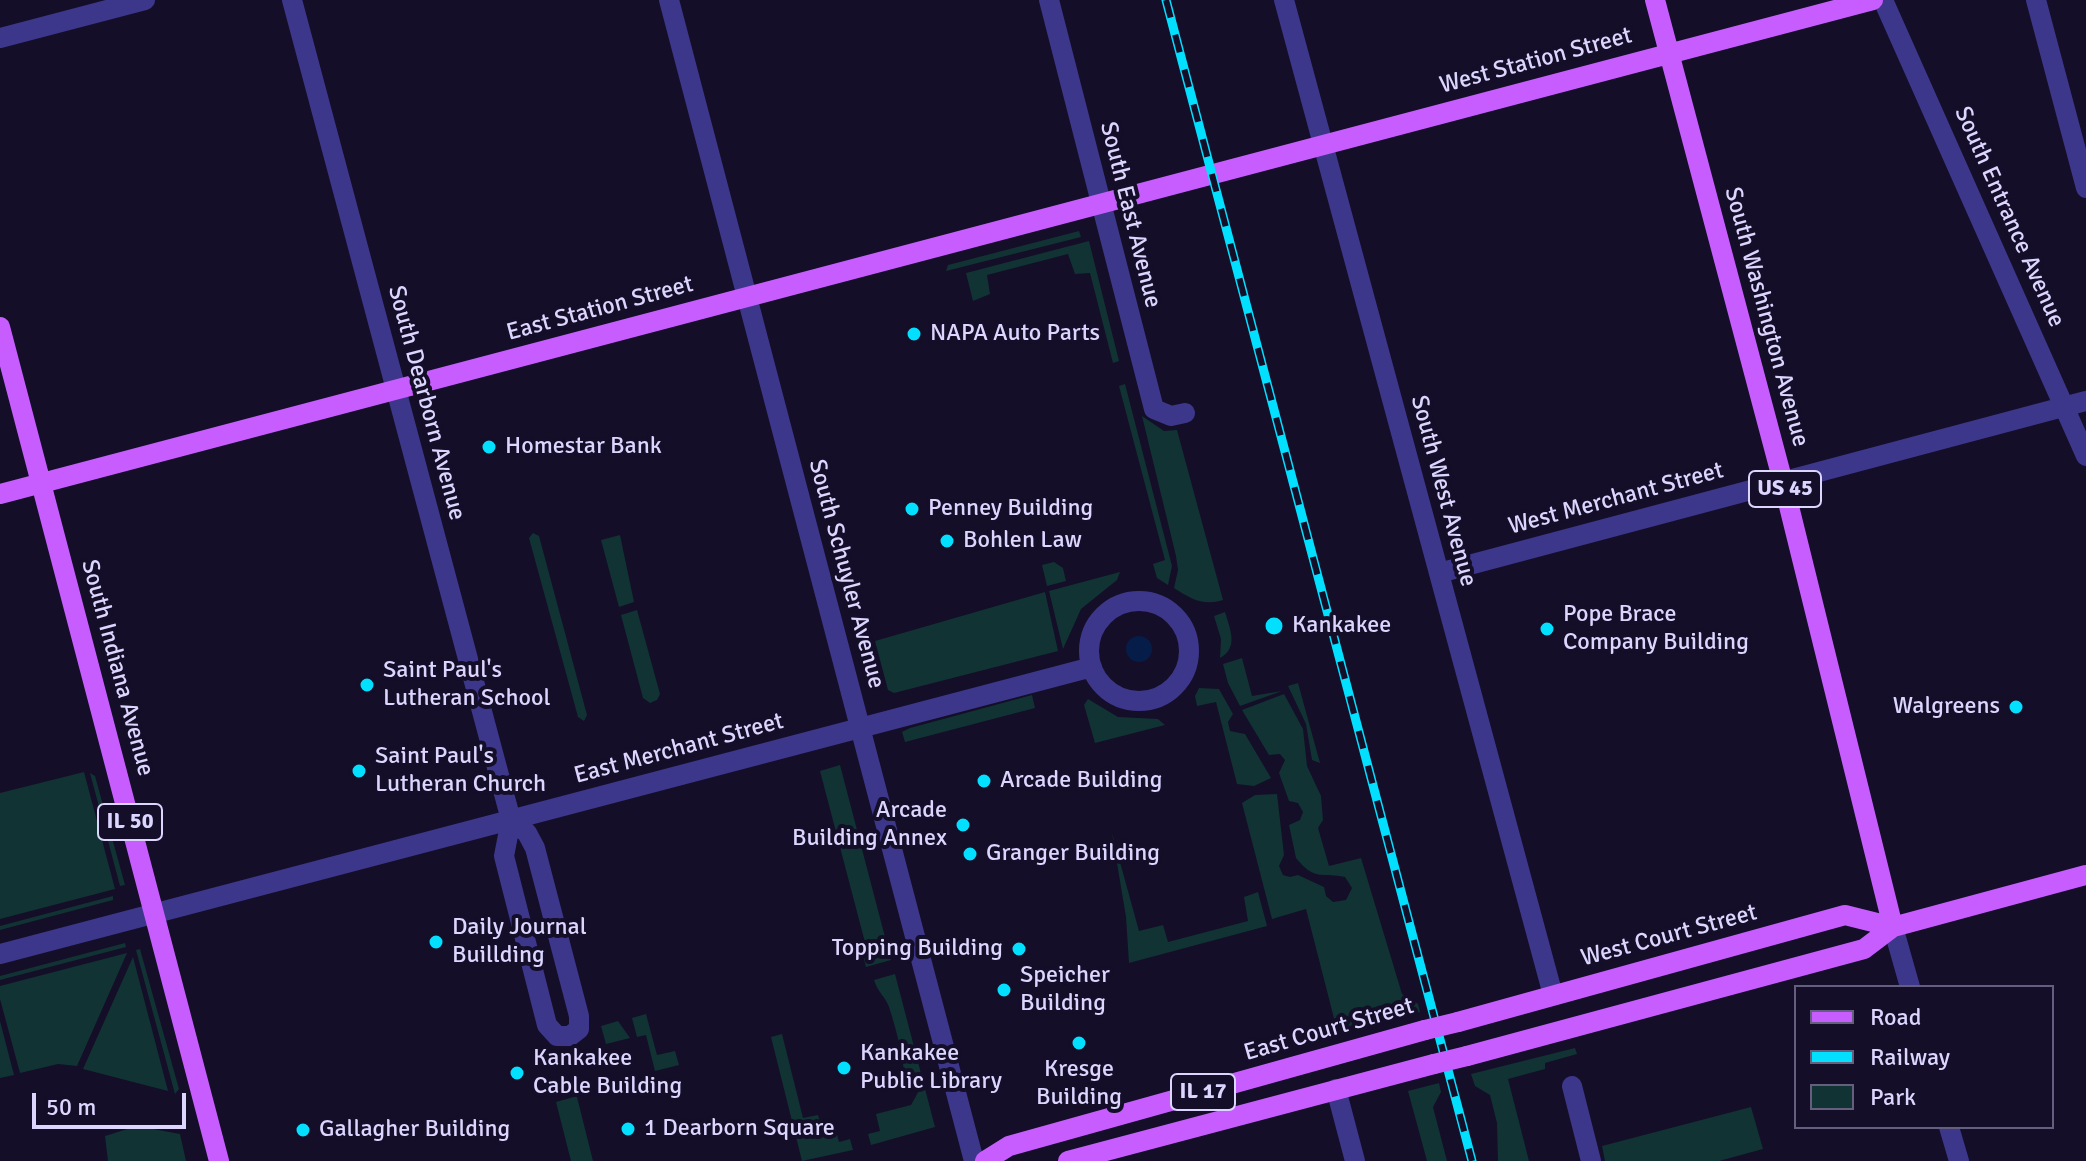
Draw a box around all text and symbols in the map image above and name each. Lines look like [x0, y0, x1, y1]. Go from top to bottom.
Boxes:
street label: West Station Street [1437, 21, 1635, 101]
street label: South Entrance Avenue [1947, 102, 2071, 332]
street label: South East Avenue [1093, 119, 1167, 311]
street label: South Washington Avenue [1717, 184, 1815, 450]
street label: East Station Street [504, 270, 696, 348]
street label: South Dearborn Avenue [381, 283, 471, 523]
place label: NAPA Auto Parts [930, 320, 1100, 348]
marker: NAPA Auto Parts [905, 325, 923, 343]
street label: South West Avenue [1404, 392, 1482, 590]
place label: Homestar Bank [505, 433, 662, 461]
marker: Homestar Bank [480, 438, 498, 456]
street label: South Schuyler Avenue [802, 456, 890, 692]
street label: West Merchant Street [1505, 456, 1727, 542]
road number: US 45 [1749, 471, 1821, 507]
place label: Penney Building [928, 495, 1093, 523]
marker: Penney Building [903, 500, 921, 518]
place label: Bohlen Law [963, 527, 1082, 555]
marker: Bohlen Law [938, 532, 956, 550]
street label: South Indiana Avenue [74, 557, 160, 779]
place label: Pope Brace Company Building [1563, 601, 1749, 657]
place label: Kankakee [1292, 612, 1391, 640]
marker: Kankakee [1263, 615, 1285, 637]
marker: Pope Brace Company Building [1538, 620, 1556, 638]
place label: Saint Paul's Lutheran School [383, 657, 550, 713]
marker: Saint Paul's Lutheran School [358, 676, 376, 694]
place label: Walgreens [1893, 693, 2000, 721]
marker: Walgreens [2007, 698, 2025, 716]
street label: East Merchant Street [571, 707, 787, 791]
place label: Saint Paul's Lutheran Church [375, 743, 546, 799]
marker: Saint Paul's Lutheran Church [350, 762, 368, 780]
place label: Arcade Building [1000, 767, 1162, 795]
marker: Arcade Building [975, 772, 993, 790]
place label: Arcade Building Annex [792, 797, 947, 853]
road number: IL 50 [98, 804, 162, 840]
marker: Arcade Building Annex [954, 816, 972, 834]
place label: Granger Building [986, 840, 1160, 868]
marker: Granger Building [961, 845, 979, 863]
street label: West Court Street [1578, 899, 1760, 973]
place label: Daily Journal Buillding [452, 914, 587, 970]
marker: Daily Journal Buillding [427, 933, 445, 951]
place label: Topping Building [832, 935, 1003, 963]
marker: Topping Building [1010, 940, 1028, 958]
place label: Speicher Building [1020, 962, 1110, 1018]
marker: Speicher Building [995, 981, 1013, 999]
legend [1794, 985, 2054, 1129]
street label: East Court Street [1241, 992, 1417, 1068]
text: Road [1870, 1002, 1921, 1032]
marker: Kresge Building [1070, 1034, 1088, 1052]
place label: Kankakee Public Library [860, 1040, 1002, 1096]
text: Railway [1870, 1042, 1950, 1072]
place label: Kankakee Cable Building [533, 1045, 682, 1101]
place label: Kresge Building [1036, 1056, 1122, 1112]
marker: Kankakee Public Library [835, 1059, 853, 1077]
marker: Kankakee Cable Building [508, 1064, 526, 1082]
road number: IL 17 [1171, 1074, 1235, 1110]
scale bar [36, 1077, 190, 1127]
text: Park [1870, 1082, 1916, 1112]
text: 50 m [46, 1092, 96, 1122]
place label: 1 Dearborn Square [644, 1115, 835, 1143]
place label: Gallagher Building [319, 1116, 510, 1144]
marker: 1 Dearborn Square [619, 1120, 637, 1138]
marker: Gallagher Building [294, 1121, 312, 1139]

